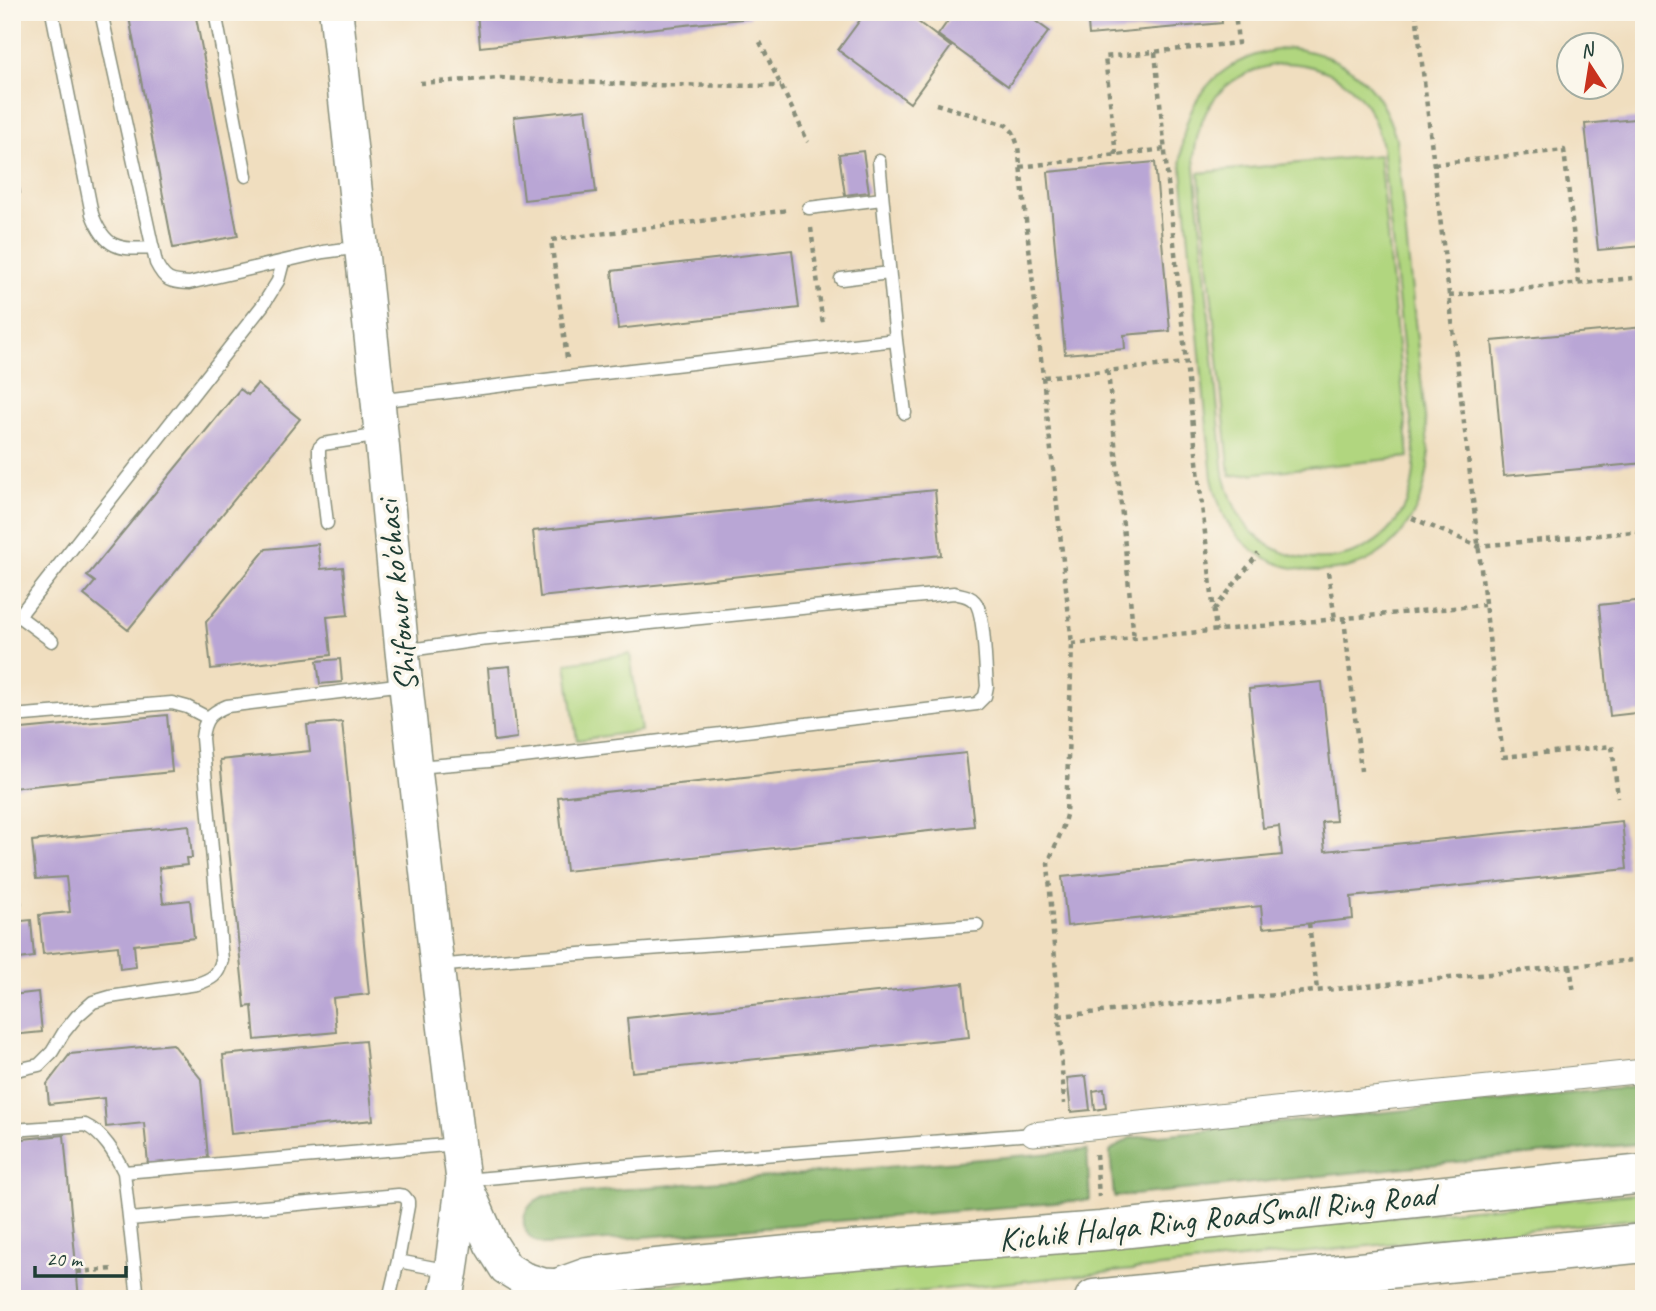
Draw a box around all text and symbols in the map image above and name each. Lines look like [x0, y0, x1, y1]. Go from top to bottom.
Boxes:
north arrow [1554, 32, 1624, 102]
text: N [1578, 37, 1598, 63]
street label: Shifonur ko'chasi [366, 494, 428, 694]
street label: Kichik Halqa Ring RoadSmall Ring Road [997, 1173, 1442, 1261]
scale bar [35, 1234, 126, 1278]
text: 20 m [46, 1246, 84, 1272]

